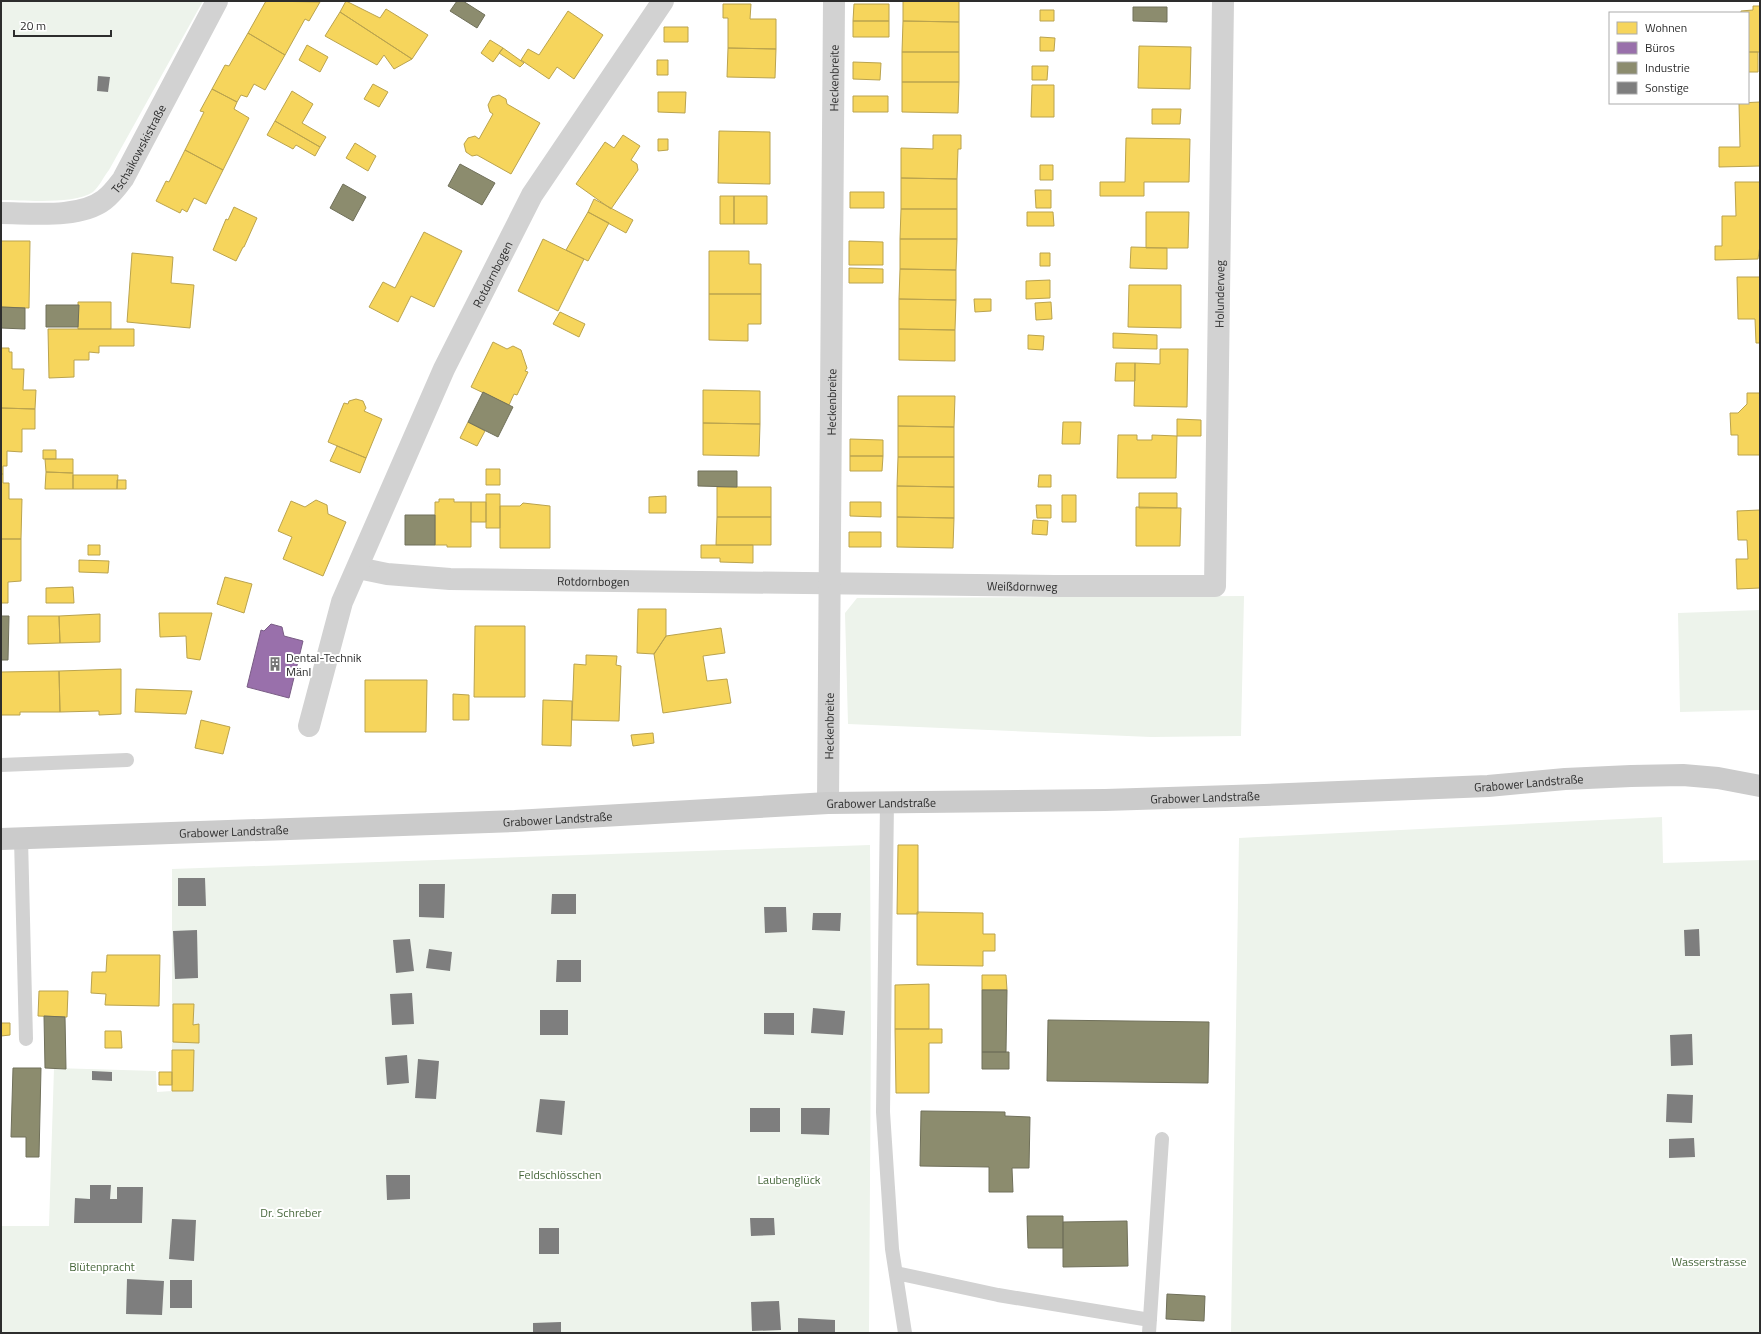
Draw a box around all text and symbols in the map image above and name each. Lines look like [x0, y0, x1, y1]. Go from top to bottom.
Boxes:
scale bar [14, 12, 111, 38]
legend [1609, 12, 1749, 104]
text: 20 m [20, 16, 46, 35]
text: Wohnen [1645, 18, 1687, 37]
text: Büros [1645, 38, 1675, 57]
street label: Heckenbreite [824, 45, 843, 111]
text: Industrie [1645, 58, 1690, 77]
text: Sonstige [1645, 78, 1689, 97]
street label: Tschaikowskistraße [106, 101, 170, 197]
street label: Rotdornbogen [467, 237, 517, 311]
street label: Holunderweg [1209, 260, 1229, 328]
street label: Heckenbreite [821, 369, 841, 435]
street label: Rotdornbogen [557, 571, 630, 591]
street label: Weißdornweg [987, 576, 1058, 596]
place label: Dental-Technik Mänl [286, 648, 362, 681]
building icon: Dental-Technik Mänl [267, 656, 283, 672]
street label: Heckenbreite [819, 693, 838, 759]
street label: Grabower Landstraße [1474, 769, 1584, 796]
street label: Grabower Landstraße [1150, 786, 1260, 808]
street label: Grabower Landstraße [826, 792, 936, 813]
street label: Grabower Landstraße [503, 806, 613, 831]
street label: Grabower Landstraße [179, 819, 289, 842]
park label: Feldschlösschen [519, 1165, 601, 1184]
park label: Laubenglück [757, 1170, 821, 1189]
park label: Dr. Schreber [260, 1203, 322, 1222]
park label: Wasserstrasse [1671, 1252, 1747, 1271]
park label: Blütenpracht [69, 1257, 136, 1276]

